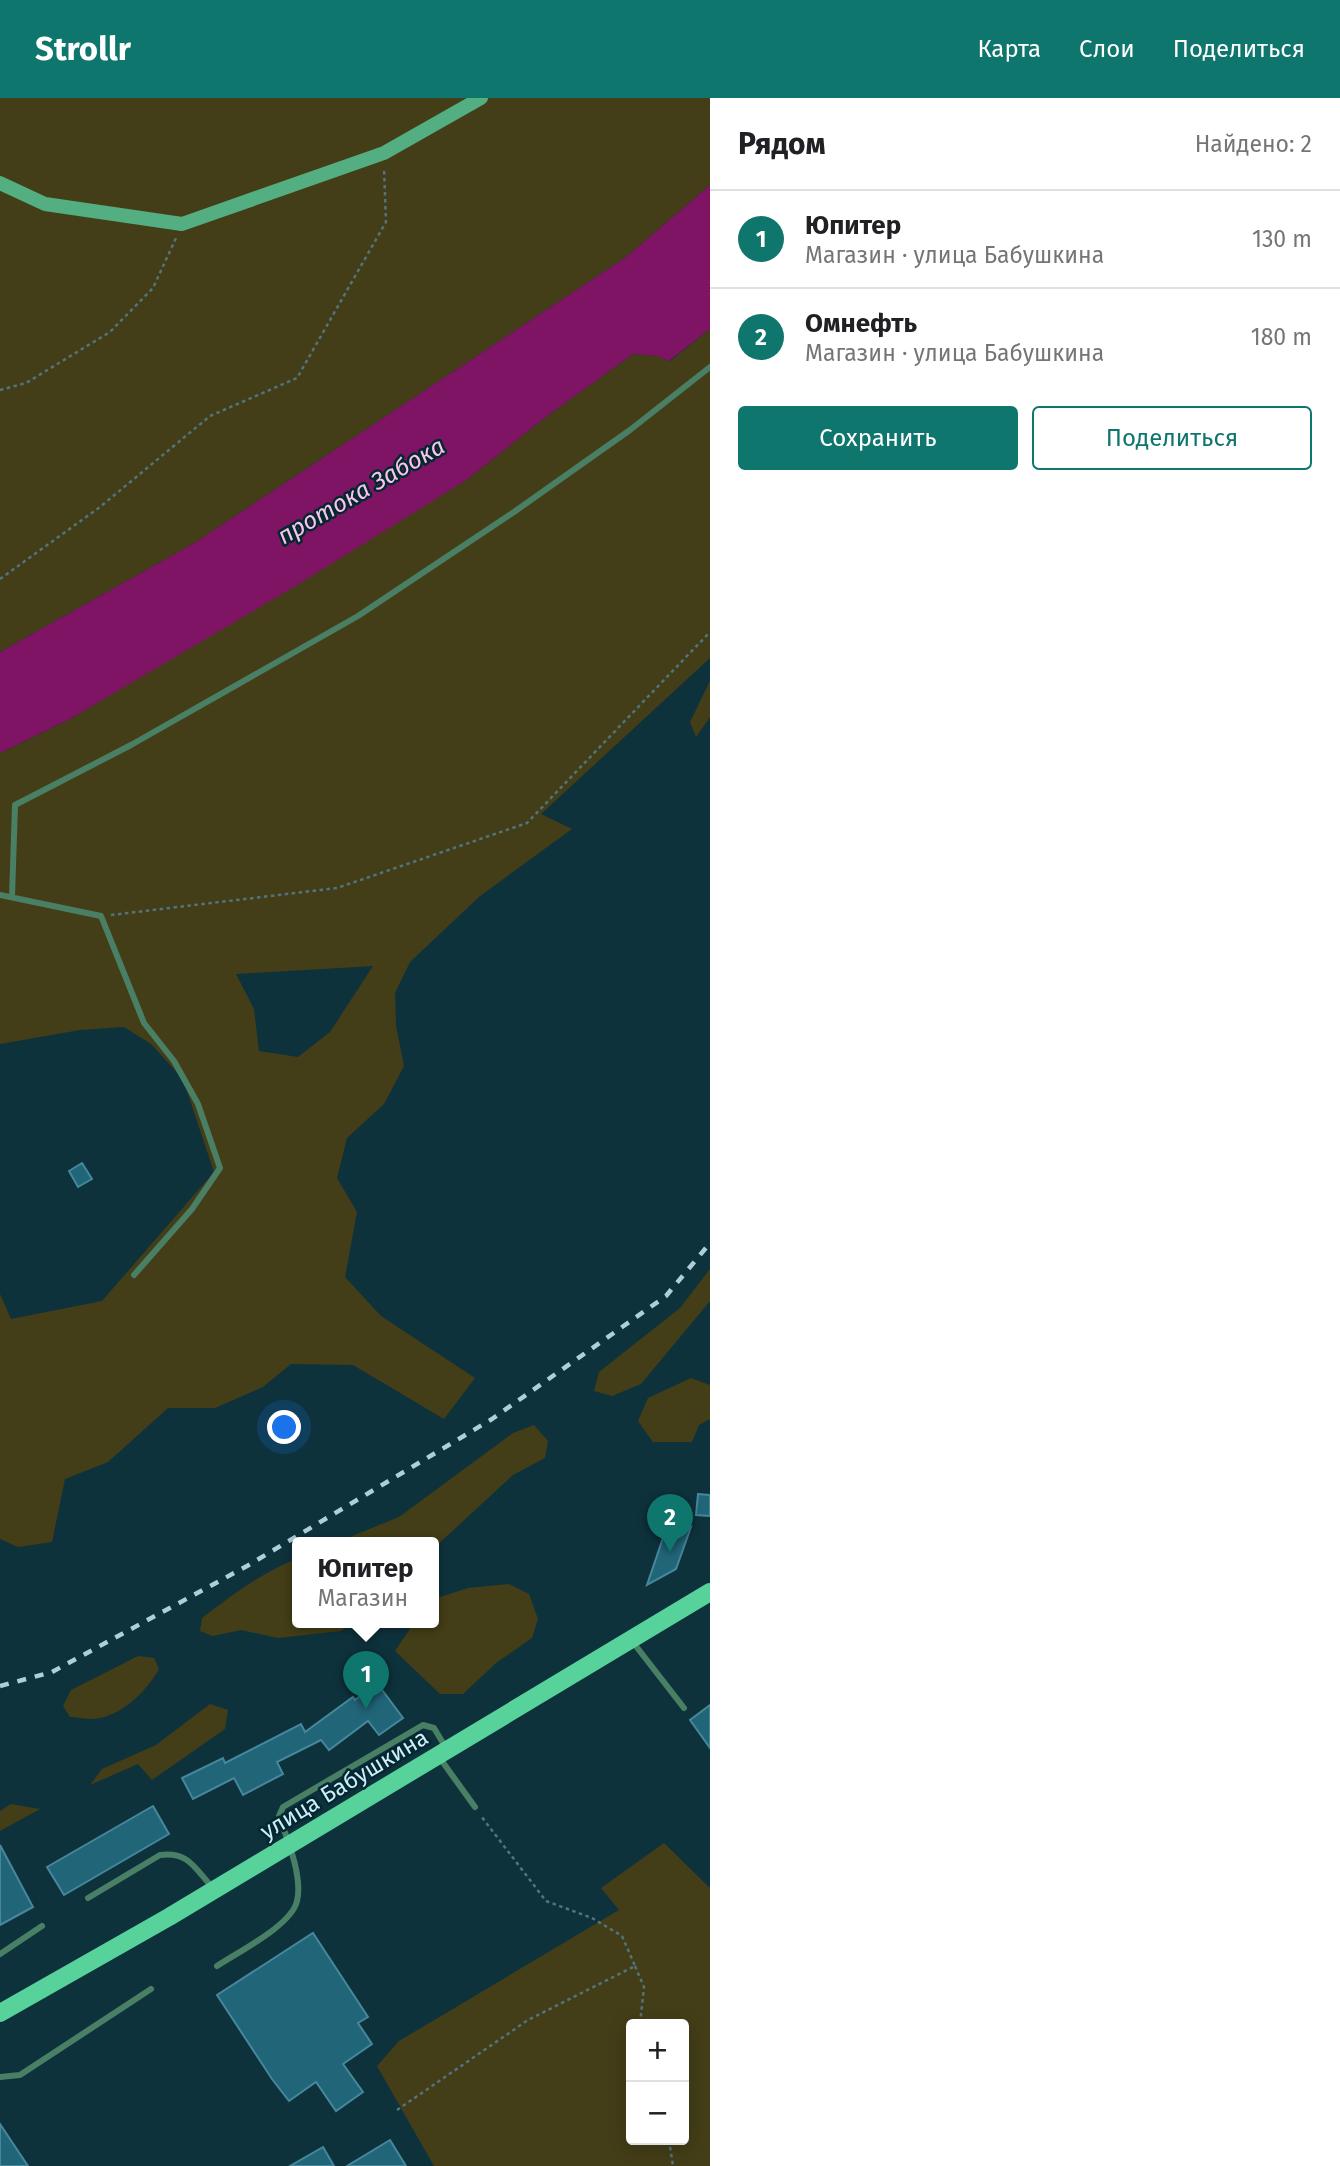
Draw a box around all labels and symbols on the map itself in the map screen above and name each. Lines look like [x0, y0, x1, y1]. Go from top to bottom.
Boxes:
water label: протока Забока [272, 432, 450, 550]
your location [267, 1410, 301, 1444]
pin: 2 [647, 1494, 693, 1552]
pin: 1 [343, 1651, 389, 1709]
street label: улица Бабушкина [255, 1723, 433, 1845]

